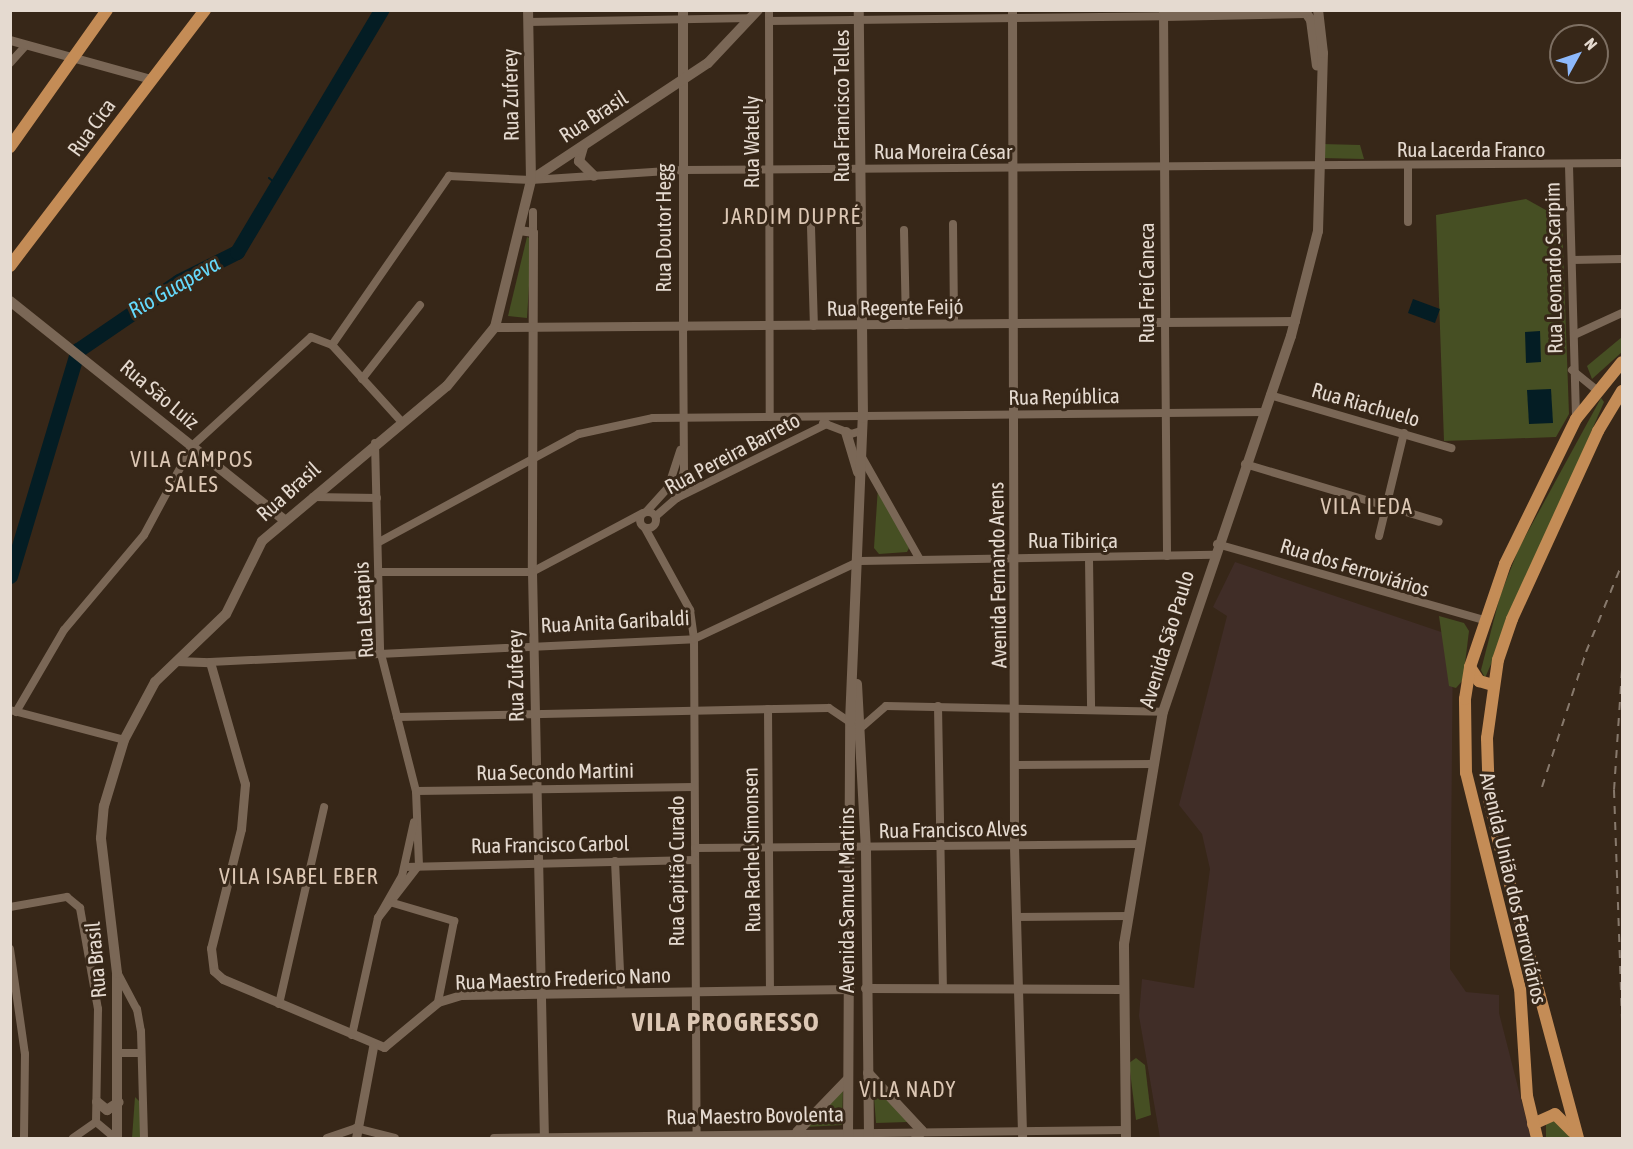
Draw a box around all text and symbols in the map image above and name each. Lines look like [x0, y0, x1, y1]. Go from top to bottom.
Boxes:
north arrow [1549, 24, 1609, 84]
street label: Rua Francisco Telles [828, 30, 854, 182]
text: N [1581, 34, 1601, 53]
street label: Rua Zuferey [497, 49, 523, 141]
street label: Rua Brasil [554, 85, 632, 147]
street label: Rua Cica [62, 93, 120, 161]
street label: Rua Watelly [738, 96, 764, 188]
street label: Rua Lacerda Franco [1397, 136, 1545, 162]
street label: Rua Moreira César [874, 138, 1012, 164]
street label: Rua Doutor Hegg [650, 163, 676, 293]
street label: Rua Leonardo Scarpim [1539, 182, 1567, 354]
district label: JARDIM DUPRÉ [723, 204, 861, 230]
street label: Rua Frei Caneca [1133, 222, 1159, 344]
water label: Rio Guapeva [124, 250, 224, 324]
street label: Rua Regente Feijó [826, 293, 964, 321]
street label: Rua São Luiz [115, 354, 205, 434]
street label: Rua Riachuelo [1309, 377, 1423, 431]
street label: Rua República [1008, 382, 1120, 410]
street label: Rua Pereira Barreto [660, 407, 804, 499]
district label: VILA CAMPOS SALES [130, 446, 254, 498]
street label: Rua Brasil [251, 456, 325, 526]
street label: Avenida Fernando Arens [983, 482, 1011, 668]
district label: VILA LEDA [1320, 494, 1414, 520]
street label: Rua Tibiriça [1028, 527, 1118, 553]
street label: Rua dos Ferroviários [1277, 532, 1433, 602]
street label: Rua Lestapis [348, 561, 378, 659]
street label: Avenida São Paulo [1133, 567, 1199, 711]
street label: Rua Anita Garibaldi [540, 605, 690, 637]
street label: Rua Zuferey [502, 630, 528, 722]
street label: Rua Secondo Martini [476, 757, 634, 785]
street label: Rua Rachel Simonsen [737, 767, 765, 933]
street label: Avenida União dos Ferroviários [1475, 770, 1553, 1006]
street label: Rua Capitão Curado [663, 796, 689, 946]
street label: Avenida Samuel Martins [833, 807, 859, 993]
street label: Rua Francisco Alves [878, 815, 1028, 843]
street label: Rua Francisco Carbol [471, 830, 629, 858]
district label: VILA ISABEL EBER [219, 864, 379, 890]
street label: Rua Brasil [79, 921, 111, 999]
street label: Rua Maestro Frederico Nano [455, 962, 671, 994]
district label: VILA PROGRESSO [632, 1006, 820, 1038]
district label: VILA NADY [859, 1077, 957, 1103]
street label: Rua Maestro Bovolenta [666, 1101, 844, 1129]

